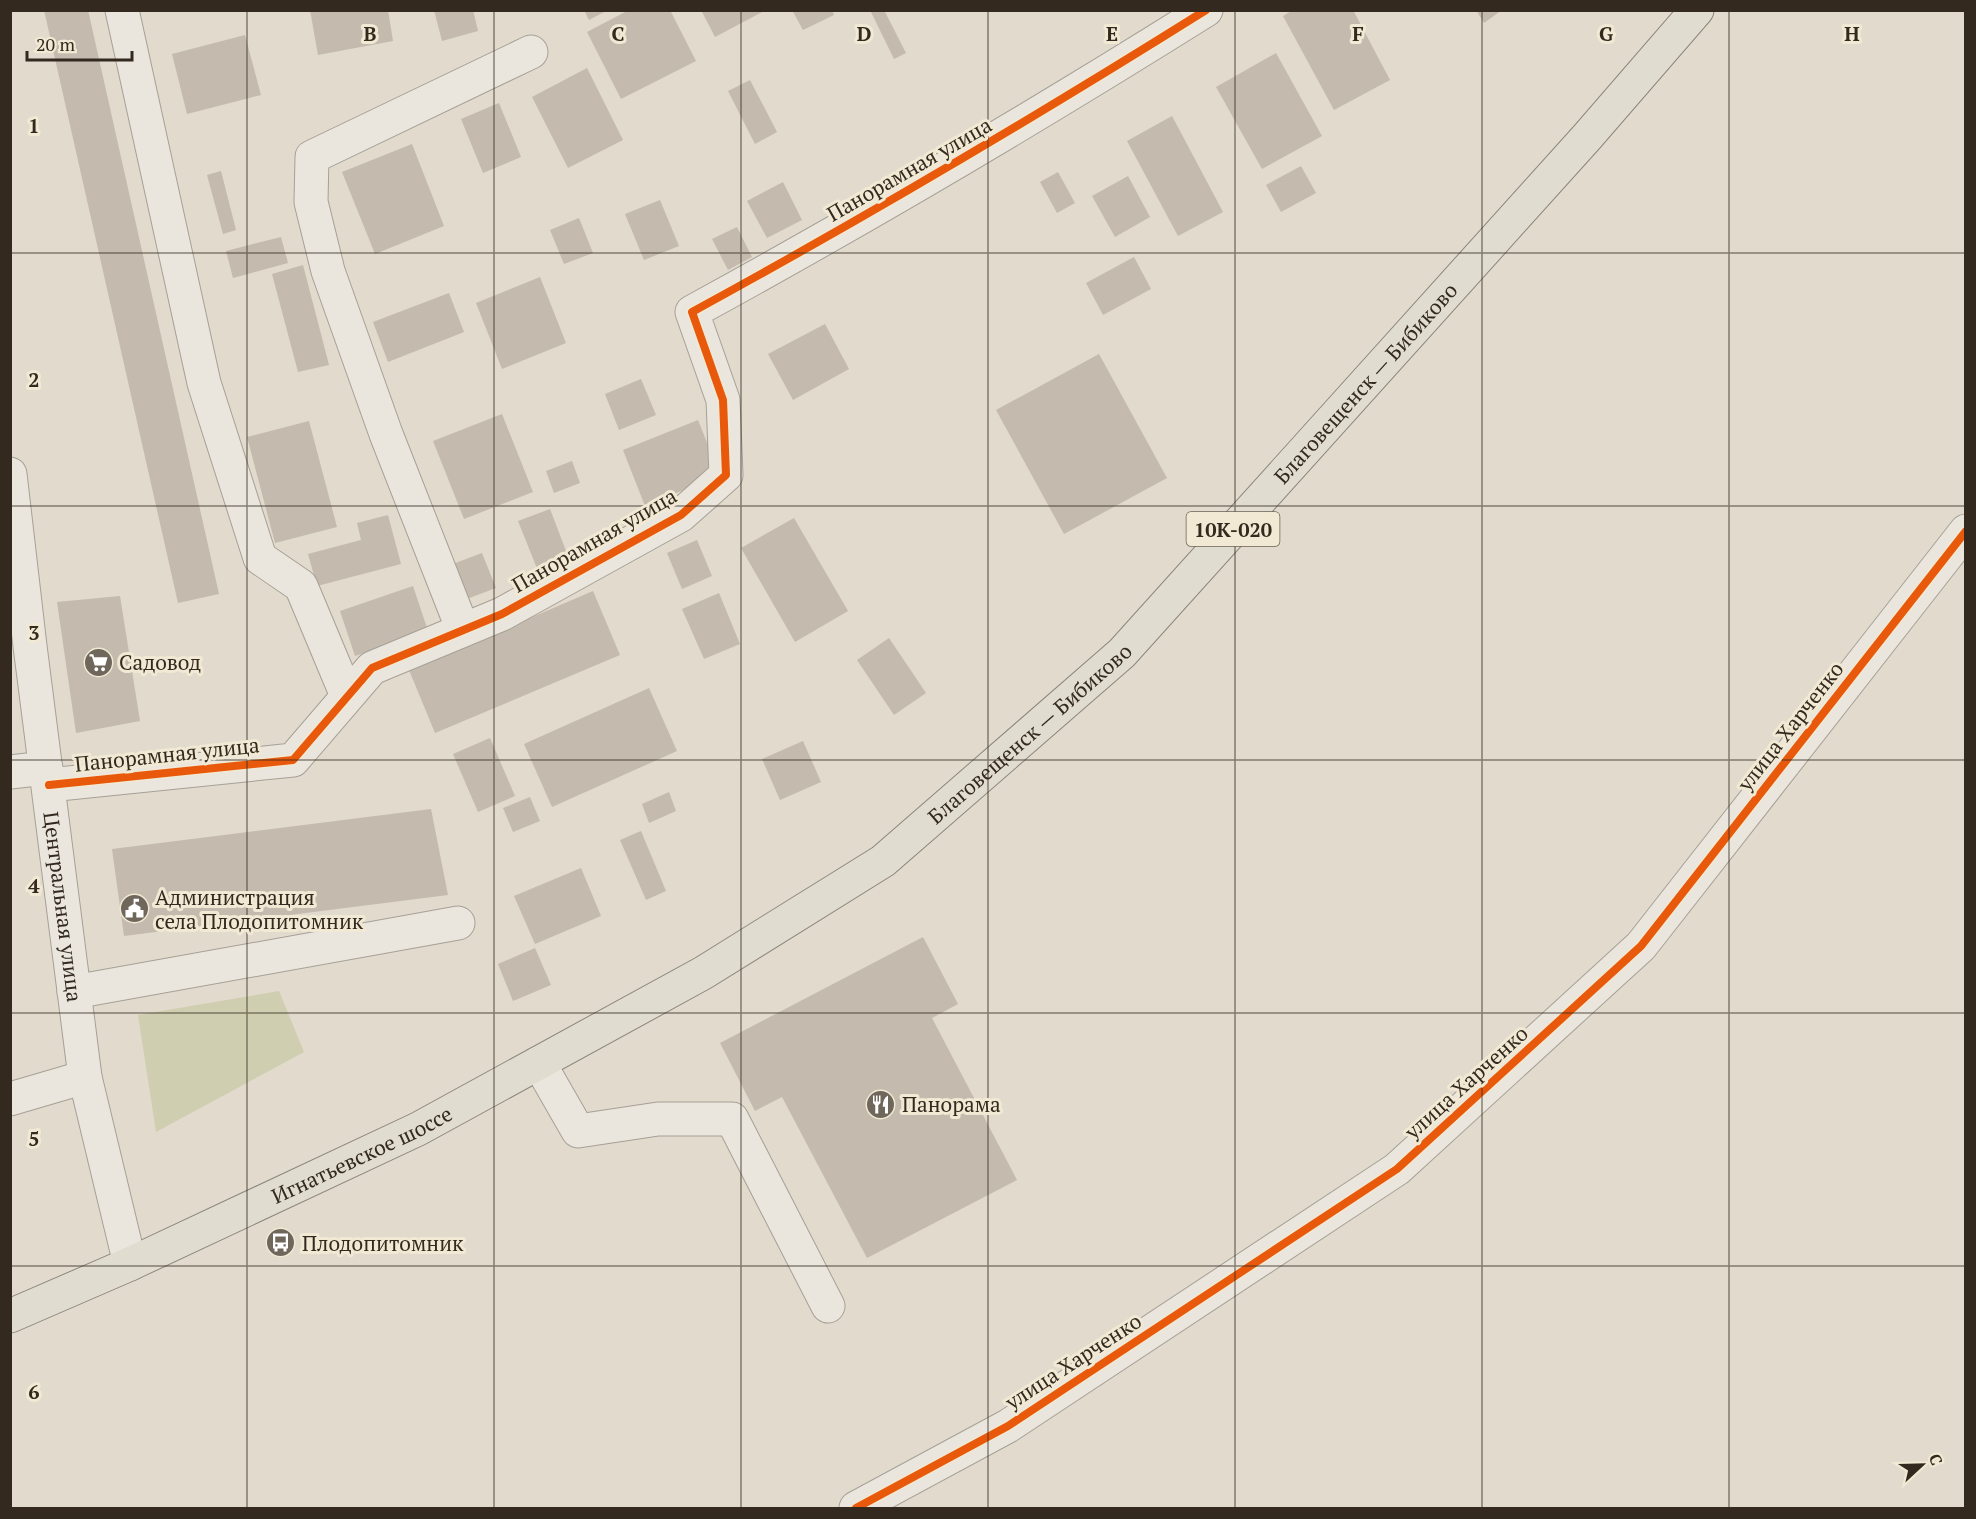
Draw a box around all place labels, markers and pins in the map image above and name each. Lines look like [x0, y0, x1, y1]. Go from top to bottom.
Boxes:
supermarket icon: Садовод [82, 646, 114, 678]
place label: Садовод [119, 648, 201, 676]
place label: Администрация села Плодопитомник [155, 883, 364, 935]
public building icon: Администрация села Плодопитомник [118, 893, 150, 925]
restaurant icon: Панорама [865, 1088, 897, 1120]
place label: Панорама [902, 1090, 1001, 1118]
bus stop icon: Плодопитомник [265, 1227, 297, 1259]
place label: Плодопитомник [302, 1229, 464, 1257]

